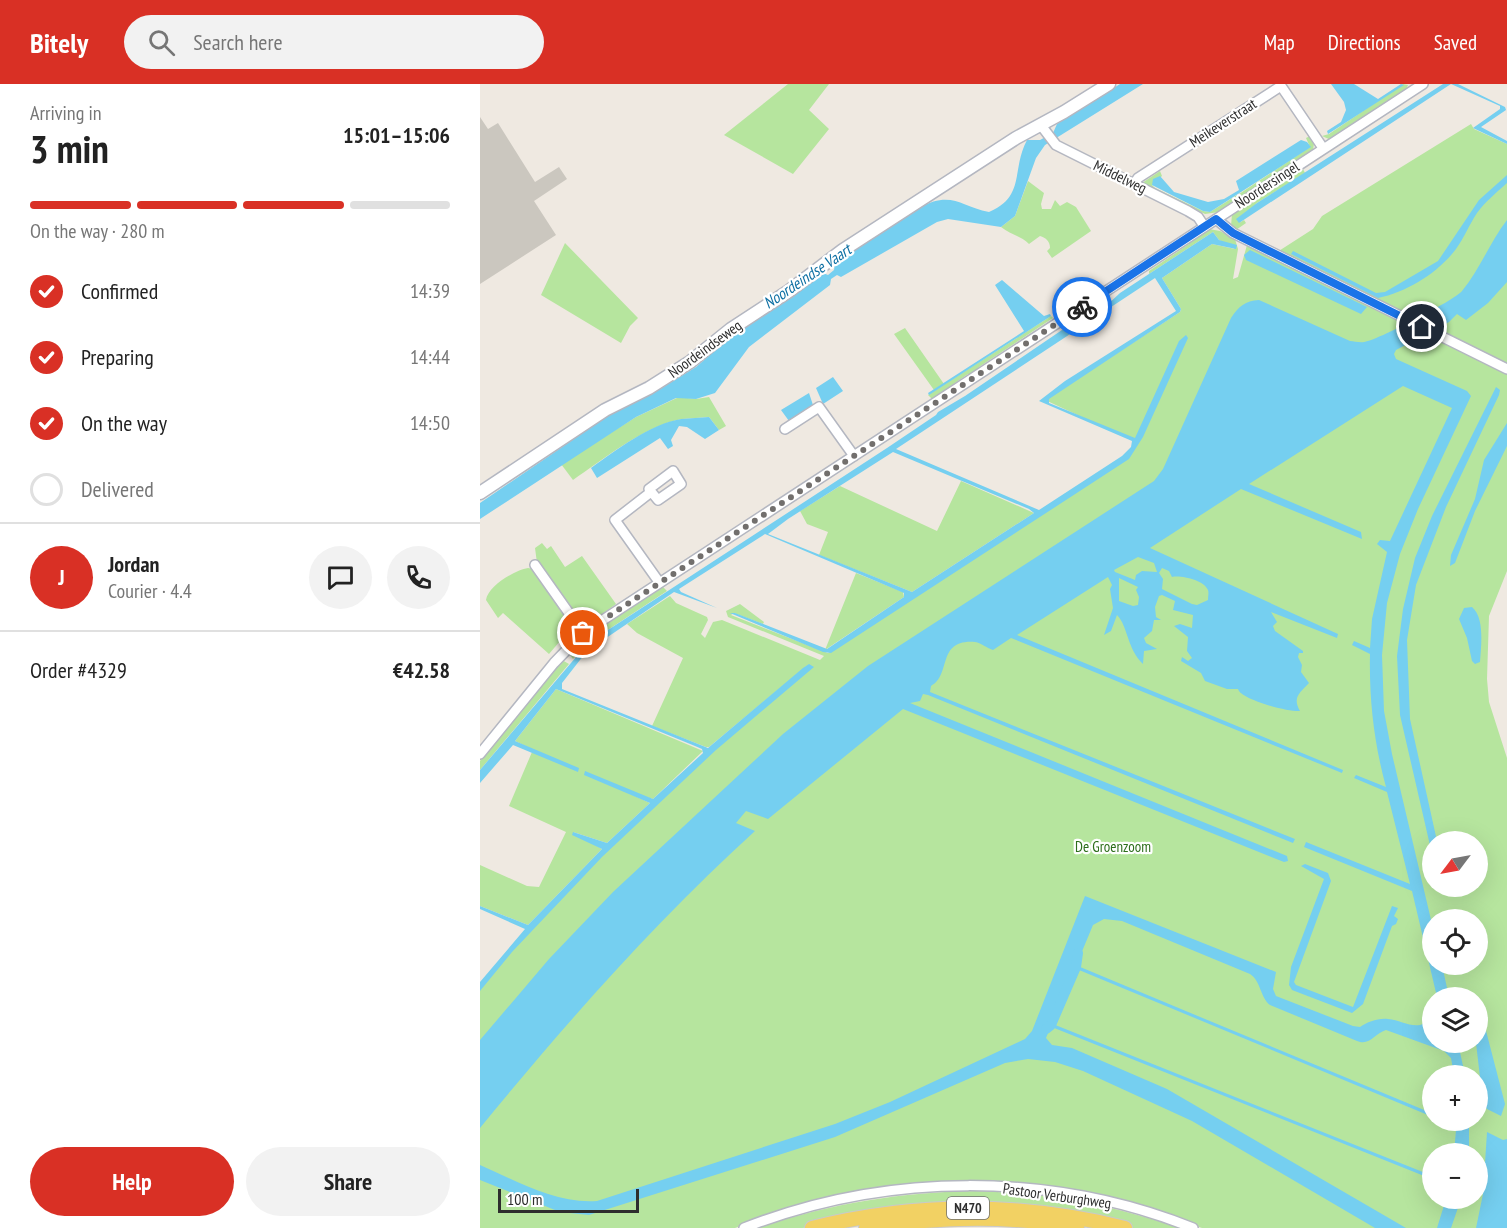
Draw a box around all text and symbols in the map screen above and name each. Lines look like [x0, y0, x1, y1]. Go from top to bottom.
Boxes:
search box [124, 15, 544, 69]
text: Bitely [30, 24, 88, 61]
icon: search [145, 26, 178, 59]
text: Search here [193, 28, 283, 56]
text: Map [1264, 29, 1295, 56]
text: Directions [1328, 29, 1401, 56]
text: Saved [1434, 29, 1477, 56]
street label: Meikeverstraat [1186, 94, 1260, 151]
text: Arriving in [30, 100, 102, 126]
text: 15:01–15:06 [343, 121, 450, 149]
text: 3 min [30, 123, 109, 174]
street label: Middelweg [1091, 156, 1150, 198]
street label: Noordersingel [1231, 156, 1303, 212]
text: On the way · 280 m [30, 218, 165, 244]
water label: Noordeindse Vaart [759, 238, 856, 313]
icon: check [30, 275, 63, 308]
text: Confirmed [81, 277, 158, 305]
courier [1052, 277, 1112, 337]
text: 14:39 [410, 278, 450, 304]
icon: bike [1066, 291, 1099, 324]
pin [1396, 301, 1447, 352]
icon: home [1405, 310, 1438, 343]
street label: Noordeindseweg [664, 315, 745, 382]
icon: check [30, 341, 63, 374]
text: Preparing [81, 343, 154, 371]
text: 14:44 [410, 344, 450, 370]
icon: check [30, 407, 63, 440]
text: On the way [81, 409, 167, 437]
text: 14:50 [410, 410, 450, 436]
text: Delivered [81, 475, 154, 503]
button: chat [309, 546, 372, 609]
button: phone [387, 546, 450, 609]
text: Jordan [108, 550, 159, 578]
text: J [58, 563, 65, 591]
text: Courier · 4.4 [108, 578, 192, 604]
pin [557, 607, 608, 658]
icon: bag [566, 616, 599, 649]
text: Order #4329 [30, 656, 127, 684]
text: €42.58 [393, 656, 450, 684]
north arrow [1422, 831, 1488, 897]
map controls [1422, 831, 1488, 1209]
park label: De Groenzoom [1075, 837, 1151, 856]
button: locate [1422, 909, 1488, 975]
button: layers [1422, 987, 1488, 1053]
button: + [1422, 1065, 1488, 1131]
button: − [1422, 1143, 1488, 1209]
button: Help [30, 1147, 234, 1216]
button: Share [246, 1147, 450, 1216]
street label: Pastoor Verburghweg [1002, 1178, 1113, 1213]
scale bar [498, 1186, 639, 1214]
text: 100 m [507, 1189, 542, 1209]
road number: N470 [947, 1197, 989, 1219]

